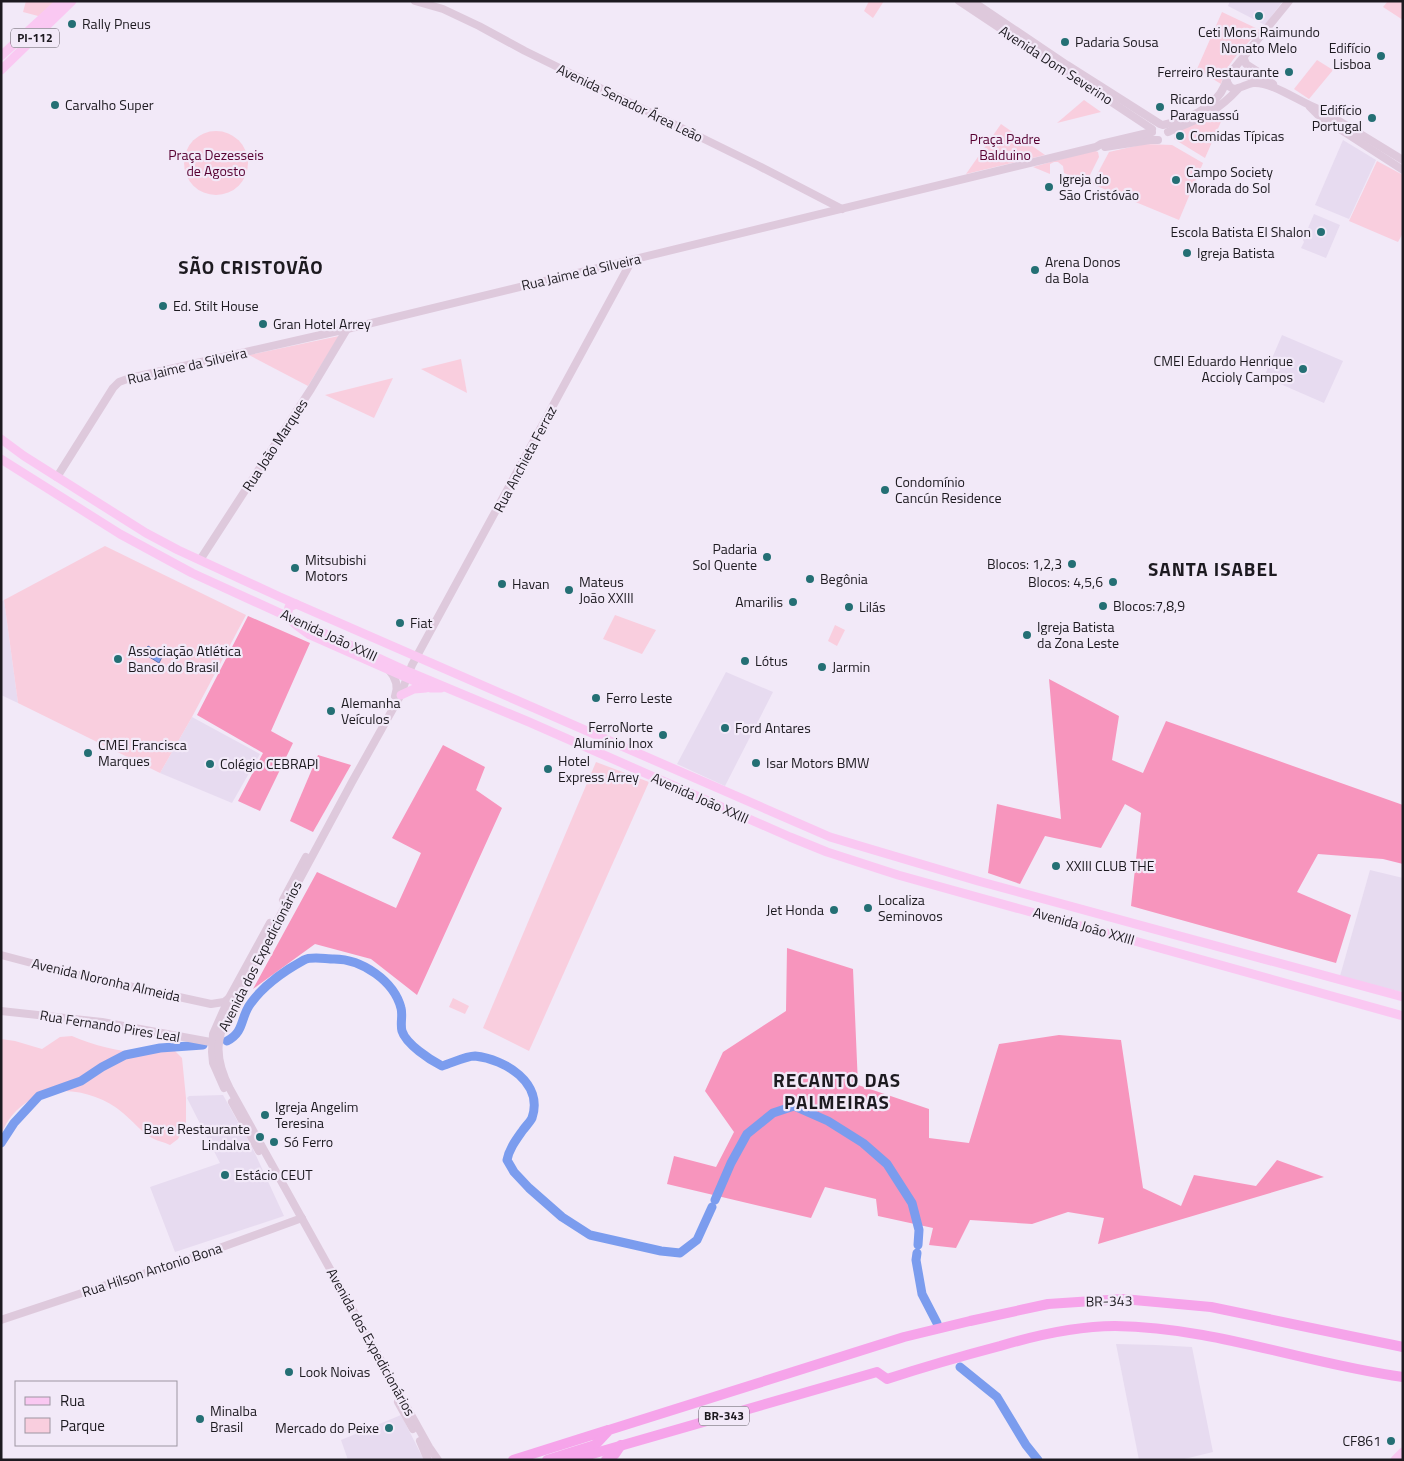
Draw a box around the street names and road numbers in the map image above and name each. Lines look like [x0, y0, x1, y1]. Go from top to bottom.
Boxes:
street label: Avenida Dom Severino [995, 20, 1117, 109]
road number: PI-112 [11, 28, 59, 48]
street label: Avenida Senador Área Leão [554, 58, 707, 147]
street label: Rua Jaime da Silveira [519, 248, 643, 295]
street label: Rua Jaime da Silveira [125, 342, 249, 389]
street label: Rua João Marques [237, 394, 312, 495]
street label: Rua Anchieta Ferraz [488, 402, 562, 516]
street label: Avenida João XXIII [277, 603, 381, 666]
street label: Avenida João XXIII [648, 767, 752, 828]
street label: Avenida dos Expedicionários [212, 877, 307, 1035]
street label: Avenida João XXIII [1031, 901, 1137, 950]
street label: Avenida Noronha Almeida [30, 952, 182, 1007]
street label: Rua Fernando Pires Leal [38, 1004, 182, 1047]
street label: Rua Hilson Antonio Bona [79, 1237, 225, 1302]
street label: Avenida dos Expedicionários [322, 1264, 421, 1420]
street label: BR-343 [1085, 1290, 1133, 1311]
road number: BR-343 [699, 1406, 749, 1425]

